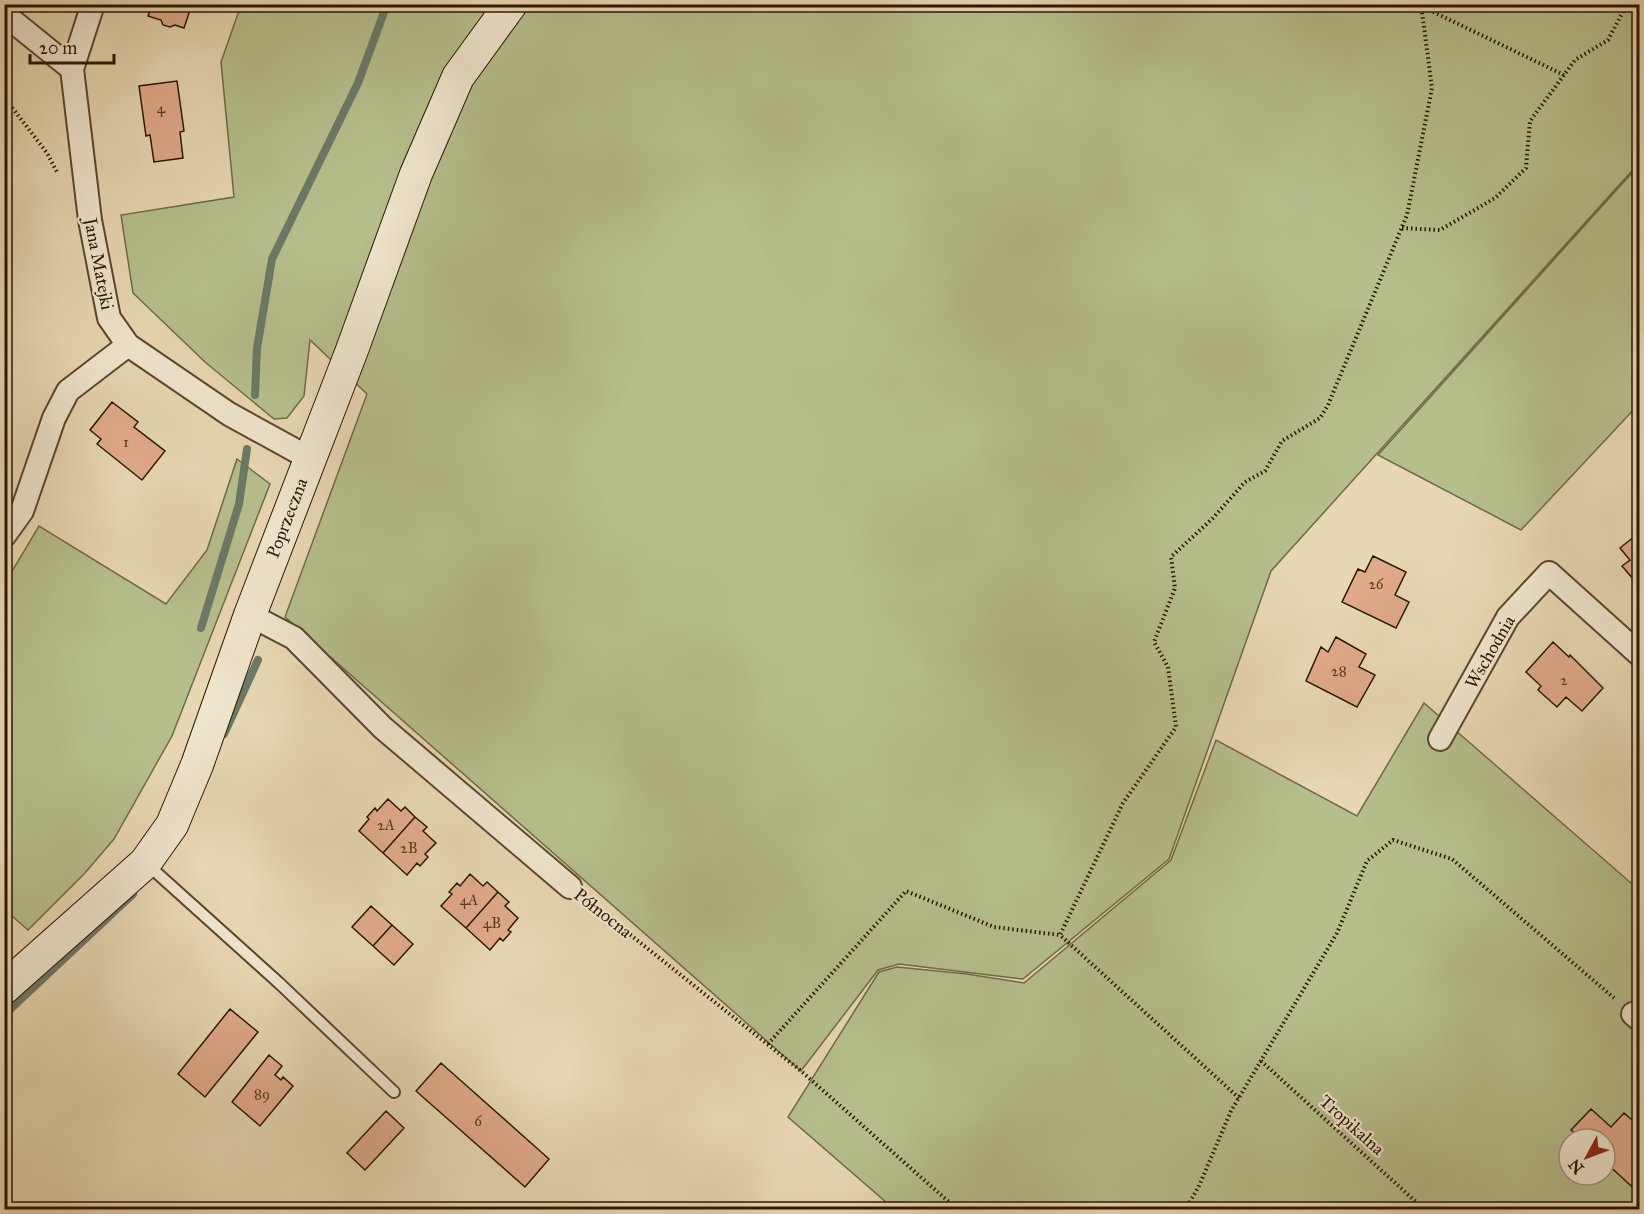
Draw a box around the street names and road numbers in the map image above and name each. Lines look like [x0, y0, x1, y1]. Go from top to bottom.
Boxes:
street label: Jana Matejki [78, 214, 119, 312]
street label: Poprzeczna [262, 475, 312, 561]
street label: Wschodnia [1460, 611, 1520, 693]
street label: Północna [569, 883, 637, 943]
street label: Tropikalna [1315, 1090, 1389, 1160]

